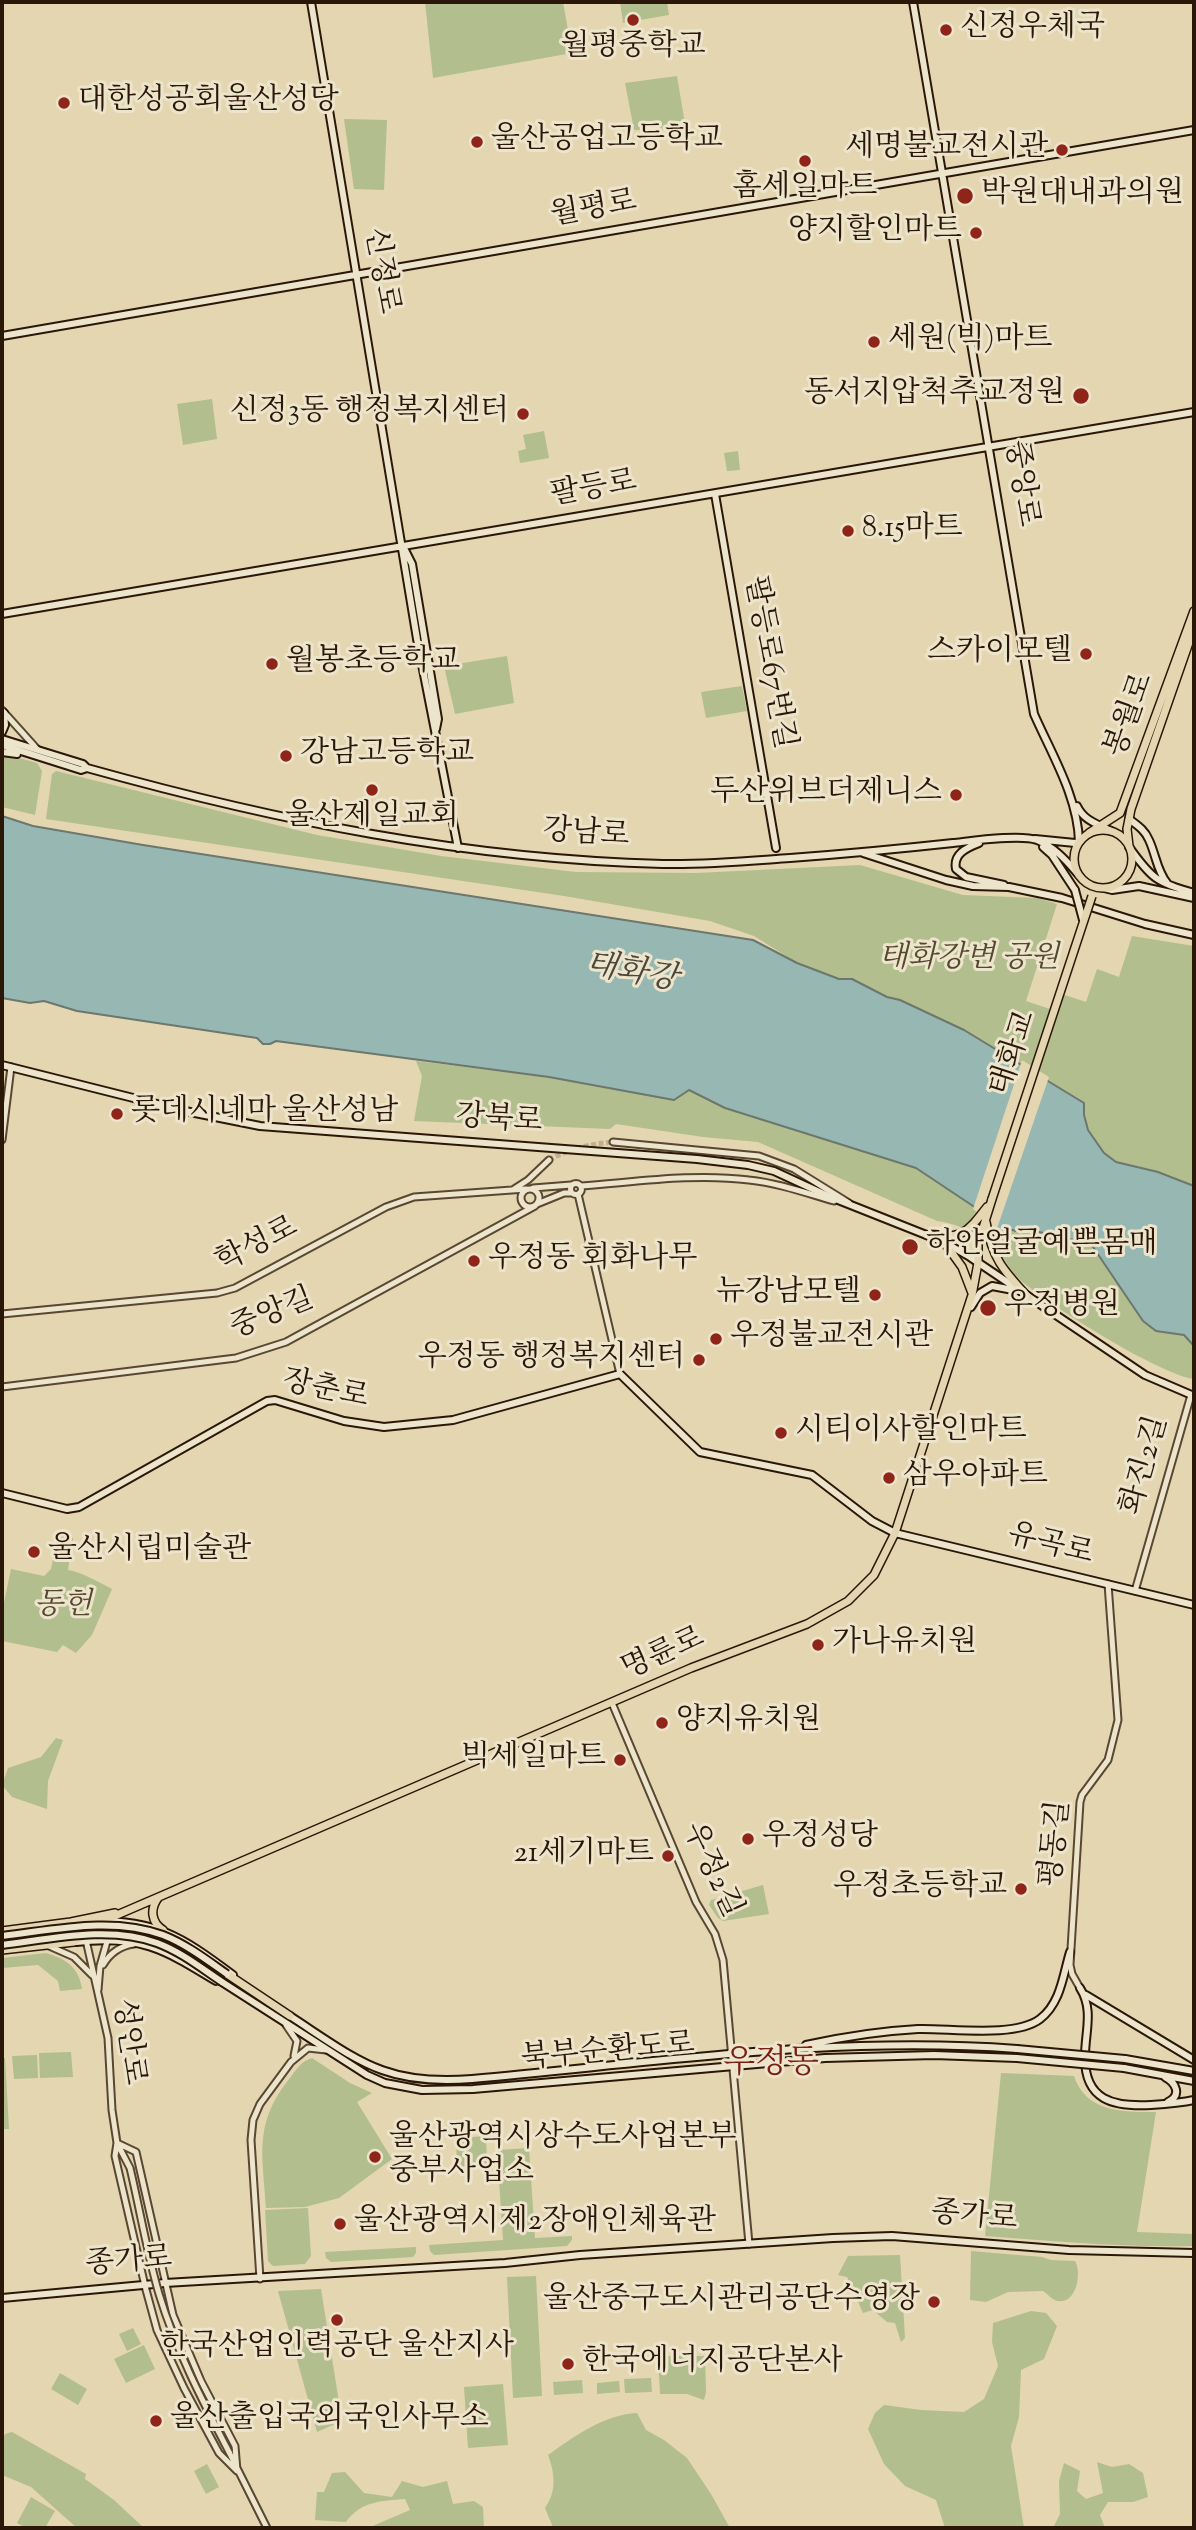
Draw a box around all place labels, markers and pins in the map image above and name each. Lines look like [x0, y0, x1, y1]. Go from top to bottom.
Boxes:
marker: 월평중학교 [625, 12, 641, 28]
place label: 신정우체국 [960, 12, 1105, 48]
marker: 신정우체국 [938, 22, 954, 38]
place label: 월평중학교 [561, 31, 705, 67]
place label: 대한성공회울산성당 [78, 85, 339, 121]
marker: 대한성공회울산성당 [56, 95, 72, 111]
place label: 울산공업고등학교 [491, 124, 723, 160]
place label: 세명불교전시관 [845, 132, 1048, 168]
marker: 울산공업고등학교 [469, 134, 485, 150]
marker: 세명불교전시관 [1054, 142, 1070, 158]
marker: 홈세일마트 [797, 153, 813, 169]
place label: 홈세일마트 [733, 172, 877, 208]
place label: 박원대내과의원 [981, 178, 1184, 214]
marker: 박원대내과의원 [955, 186, 975, 206]
place label: 양지할인마트 [788, 215, 962, 251]
marker: 양지할인마트 [968, 225, 984, 241]
place label: 세원(빅)마트 [888, 324, 1052, 360]
marker: 세원(빅)마트 [866, 334, 882, 350]
place label: 동서지압척추교정원 [804, 378, 1065, 414]
marker: 동서지압척추교정원 [1071, 386, 1091, 406]
place label: 신정3동 행정복지센터 [230, 396, 509, 432]
marker: 신정3동 행정복지센터 [515, 406, 531, 422]
place label: 8.15마트 [862, 513, 963, 549]
marker: 8.15마트 [840, 523, 856, 539]
place label: 스카이모텔 [927, 636, 1072, 672]
place label: 월봉초등학교 [286, 646, 460, 682]
marker: 스카이모텔 [1078, 646, 1094, 662]
marker: 월봉초등학교 [264, 656, 280, 672]
place label: 강남고등학교 [300, 738, 474, 774]
marker: 강남고등학교 [278, 748, 294, 764]
place label: 두산위브더제니스 [710, 777, 942, 813]
marker: 울산제일교회 [364, 782, 380, 798]
marker: 두산위브더제니스 [948, 787, 964, 803]
place label: 울산제일교회 [285, 801, 459, 837]
place label: 롯데시네마 울산성남 [131, 1096, 398, 1132]
marker: 롯데시네마 울산성남 [109, 1106, 125, 1122]
place label: 하얀얼굴예쁜몸매 [926, 1229, 1158, 1265]
marker: 하얀얼굴예쁜몸매 [900, 1237, 920, 1257]
place label: 우정동 회화나무 [488, 1243, 697, 1279]
marker: 우정동 회화나무 [466, 1253, 482, 1269]
place label: 뉴강남모텔 [716, 1277, 861, 1313]
marker: 뉴강남모텔 [867, 1287, 883, 1303]
place label: 우정병원 [1004, 1290, 1120, 1326]
marker: 우정병원 [978, 1298, 998, 1318]
place label: 우정불교전시관 [730, 1321, 933, 1357]
marker: 우정불교전시관 [708, 1331, 724, 1347]
place label: 우정동 행정복지센터 [418, 1342, 685, 1378]
marker: 우정동 행정복지센터 [691, 1352, 707, 1368]
place label: 시티이사할인마트 [795, 1415, 1027, 1451]
marker: 시티이사할인마트 [773, 1425, 789, 1441]
place label: 삼우아파트 [903, 1460, 1048, 1496]
marker: 삼우아파트 [881, 1470, 897, 1486]
place label: 울산시립미술관 [48, 1534, 251, 1570]
marker: 울산시립미술관 [26, 1544, 42, 1560]
place label: 가나유치원 [832, 1627, 977, 1663]
marker: 가나유치원 [810, 1637, 826, 1653]
place label: 양지유치원 [676, 1705, 821, 1741]
marker: 양지유치원 [654, 1715, 670, 1731]
place label: 빅세일마트 [461, 1742, 606, 1778]
marker: 빅세일마트 [612, 1752, 628, 1768]
place label: 우정성당 [762, 1821, 878, 1857]
marker: 우정성당 [740, 1831, 756, 1847]
place label: 21세기마트 [514, 1838, 654, 1874]
marker: 21세기마트 [660, 1848, 676, 1864]
place label: 우정초등학교 [833, 1871, 1007, 1907]
marker: 우정초등학교 [1013, 1881, 1029, 1897]
place label: 울산광역시상수도사업본부 중부사업소 [389, 2122, 737, 2192]
marker: 울산광역시상수도사업본부 중부사업소 [367, 2149, 383, 2165]
place label: 울산광역시제2장애인체육관 [354, 2206, 716, 2242]
marker: 울산광역시제2장애인체육관 [332, 2216, 348, 2232]
place label: 울산중구도시관리공단수영장 [543, 2284, 920, 2320]
marker: 울산중구도시관리공단수영장 [926, 2294, 942, 2310]
marker: 한국산업인력공단 울산지사 [329, 2312, 345, 2328]
place label: 한국산업인력공단 울산지사 [160, 2331, 514, 2367]
place label: 한국에너지공단본사 [582, 2346, 843, 2382]
marker: 한국에너지공단본사 [560, 2356, 576, 2372]
place label: 울산출입국외국인사무소 [170, 2403, 489, 2439]
marker: 울산출입국외국인사무소 [148, 2413, 164, 2429]

